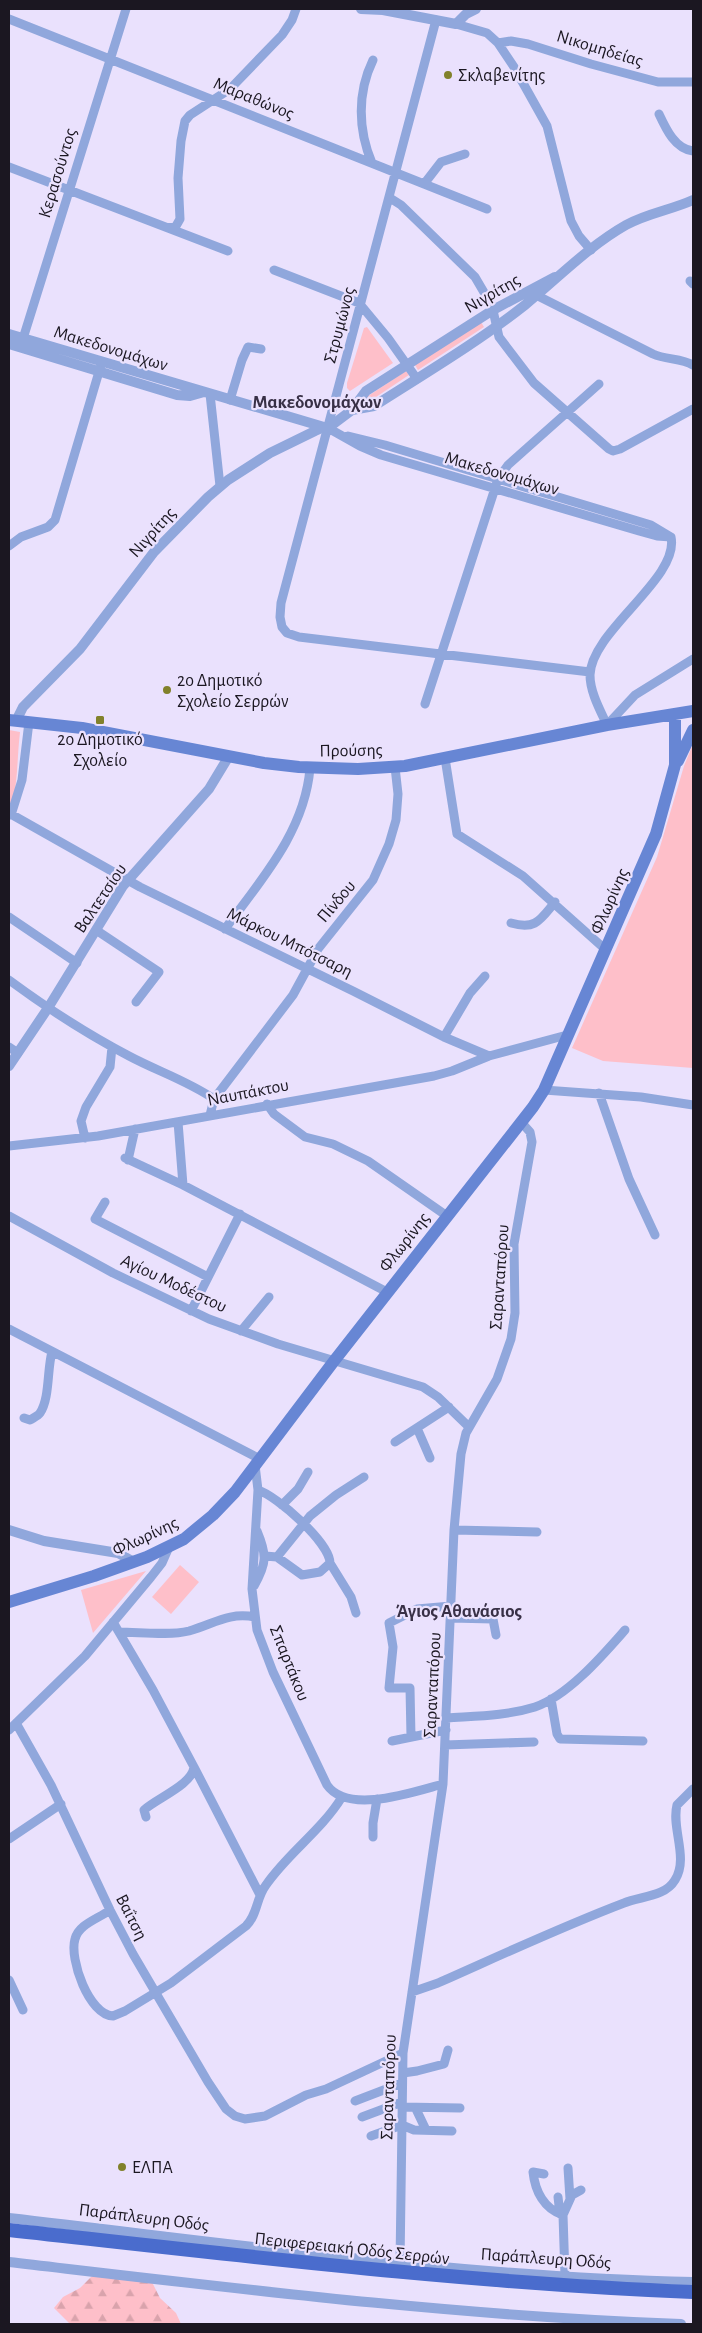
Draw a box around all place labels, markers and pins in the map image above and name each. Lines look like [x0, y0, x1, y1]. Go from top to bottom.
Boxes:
place label: Σκλαβενίτης [458, 66, 545, 85]
marker: Σκλαβενίτης [442, 69, 454, 81]
place label: 2ο Δημοτικό Σχολείο Σερρών [177, 672, 289, 711]
marker: 2ο Δημοτικό Σχολείο Σερρών [161, 684, 173, 696]
marker: 2ο Δημοτικό Σχολείο [94, 714, 106, 726]
place label: 2ο Δημοτικό Σχολείο [57, 731, 143, 770]
place label: ΕΛΠΑ [132, 2159, 173, 2177]
marker: ΕΛΠΑ [116, 2161, 128, 2173]

